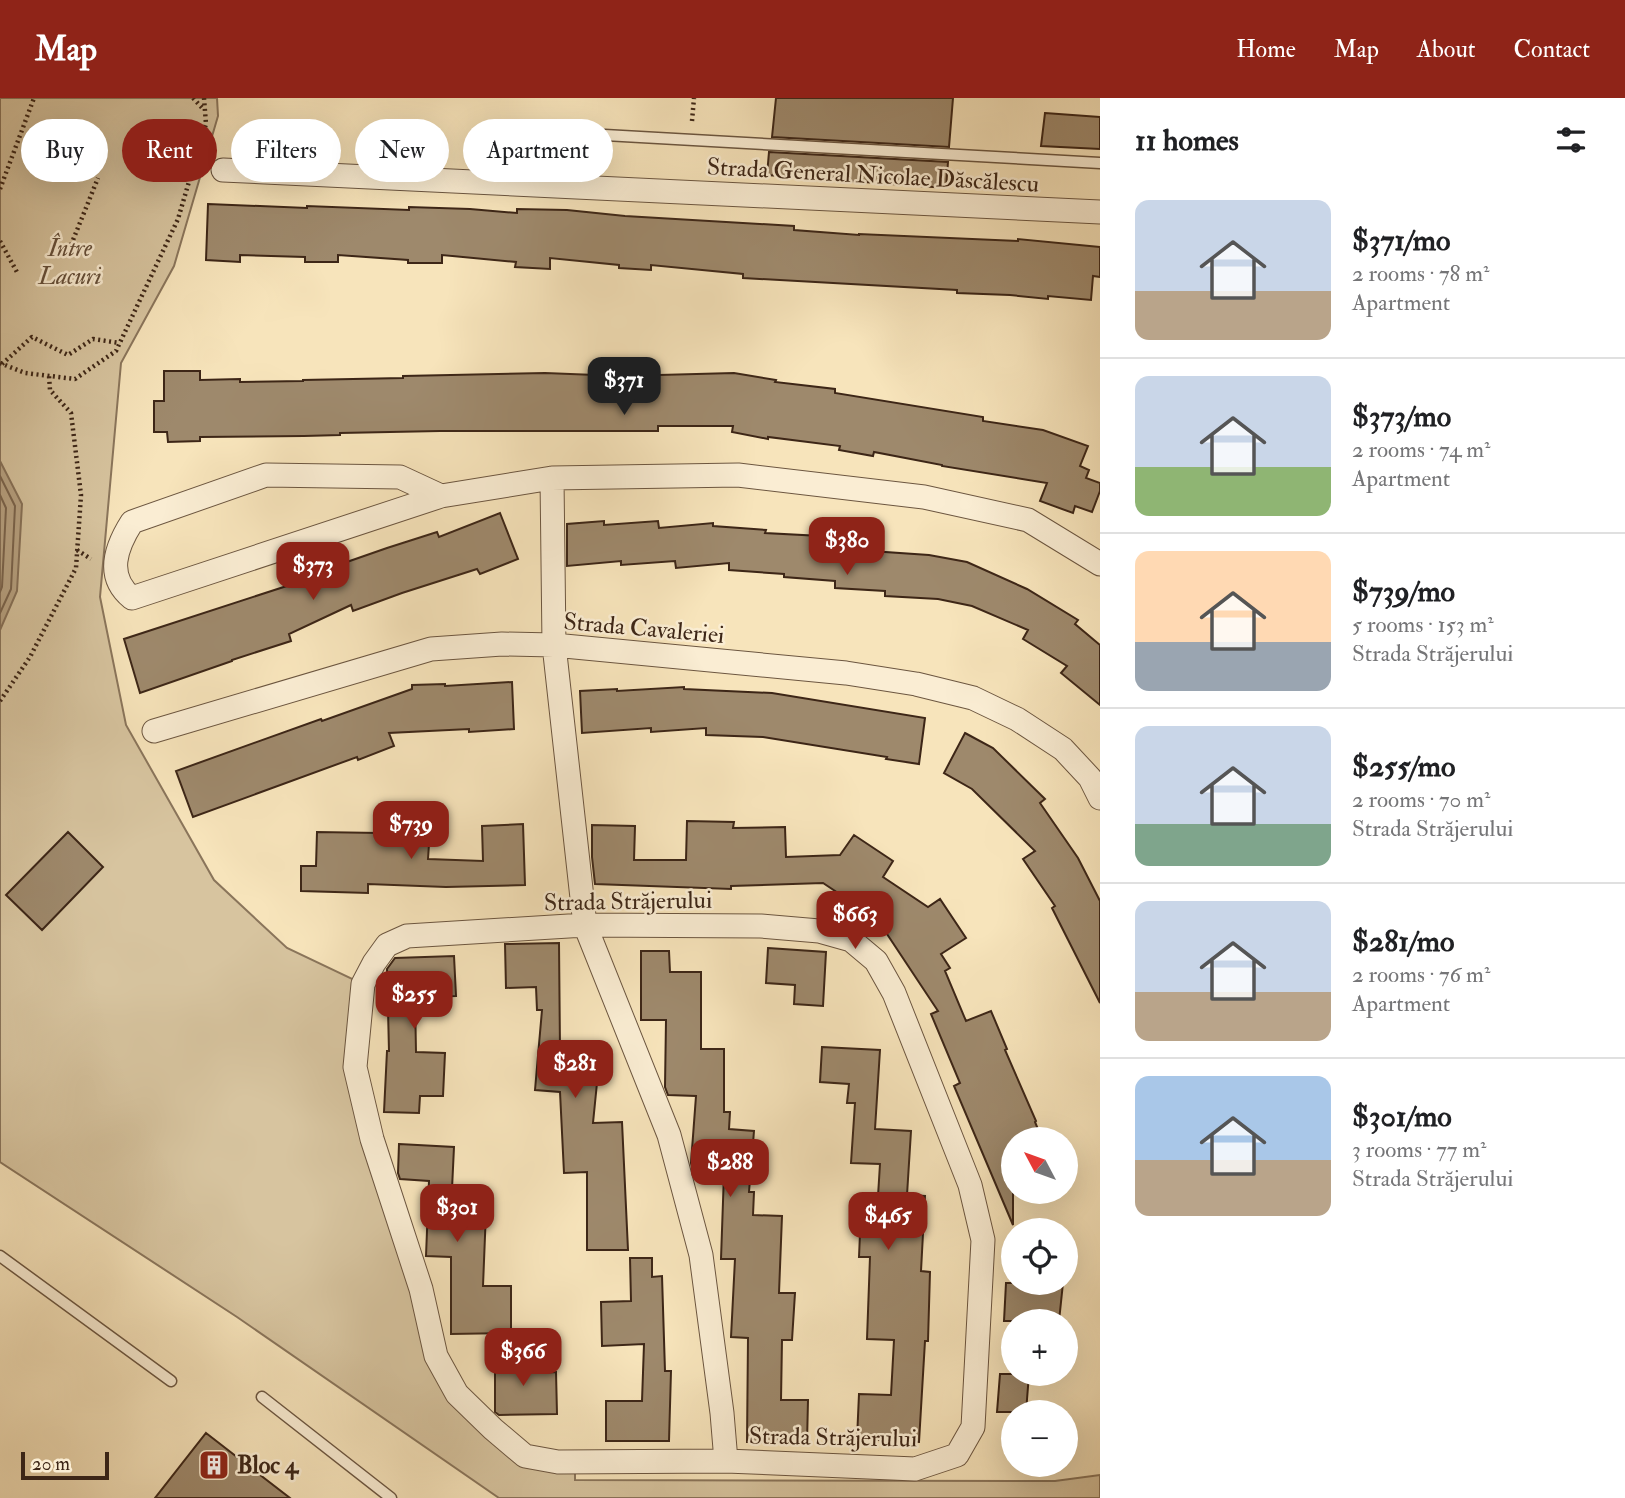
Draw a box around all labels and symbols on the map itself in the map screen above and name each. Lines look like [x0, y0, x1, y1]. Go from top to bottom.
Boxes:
street label: Strada General Nicolae Dăscălescu [706, 151, 1040, 200]
park label: Între Lacuri [37, 232, 102, 292]
pin: $371 [583, 358, 665, 417]
pin: $380 [806, 518, 888, 577]
pin: $373 [272, 542, 354, 602]
street label: Strada Cavaleriei [562, 606, 726, 651]
pin: $739 [370, 802, 452, 861]
street label: Strada Străjerului [544, 885, 712, 918]
pin: $663 [814, 892, 896, 951]
pin: $255 [373, 972, 455, 1031]
pin: $281 [534, 1040, 616, 1100]
north arrow [1001, 1127, 1078, 1204]
pin: $288 [689, 1140, 771, 1199]
pin: $301 [416, 1184, 498, 1244]
pin: $465 [847, 1192, 929, 1252]
pin: $366 [482, 1328, 564, 1388]
street label: Strada Străjerului [749, 1421, 917, 1454]
building icon: Bloc 4 [197, 1448, 231, 1482]
scale bar [21, 1449, 108, 1481]
place label: Bloc 4 [237, 1450, 300, 1481]

